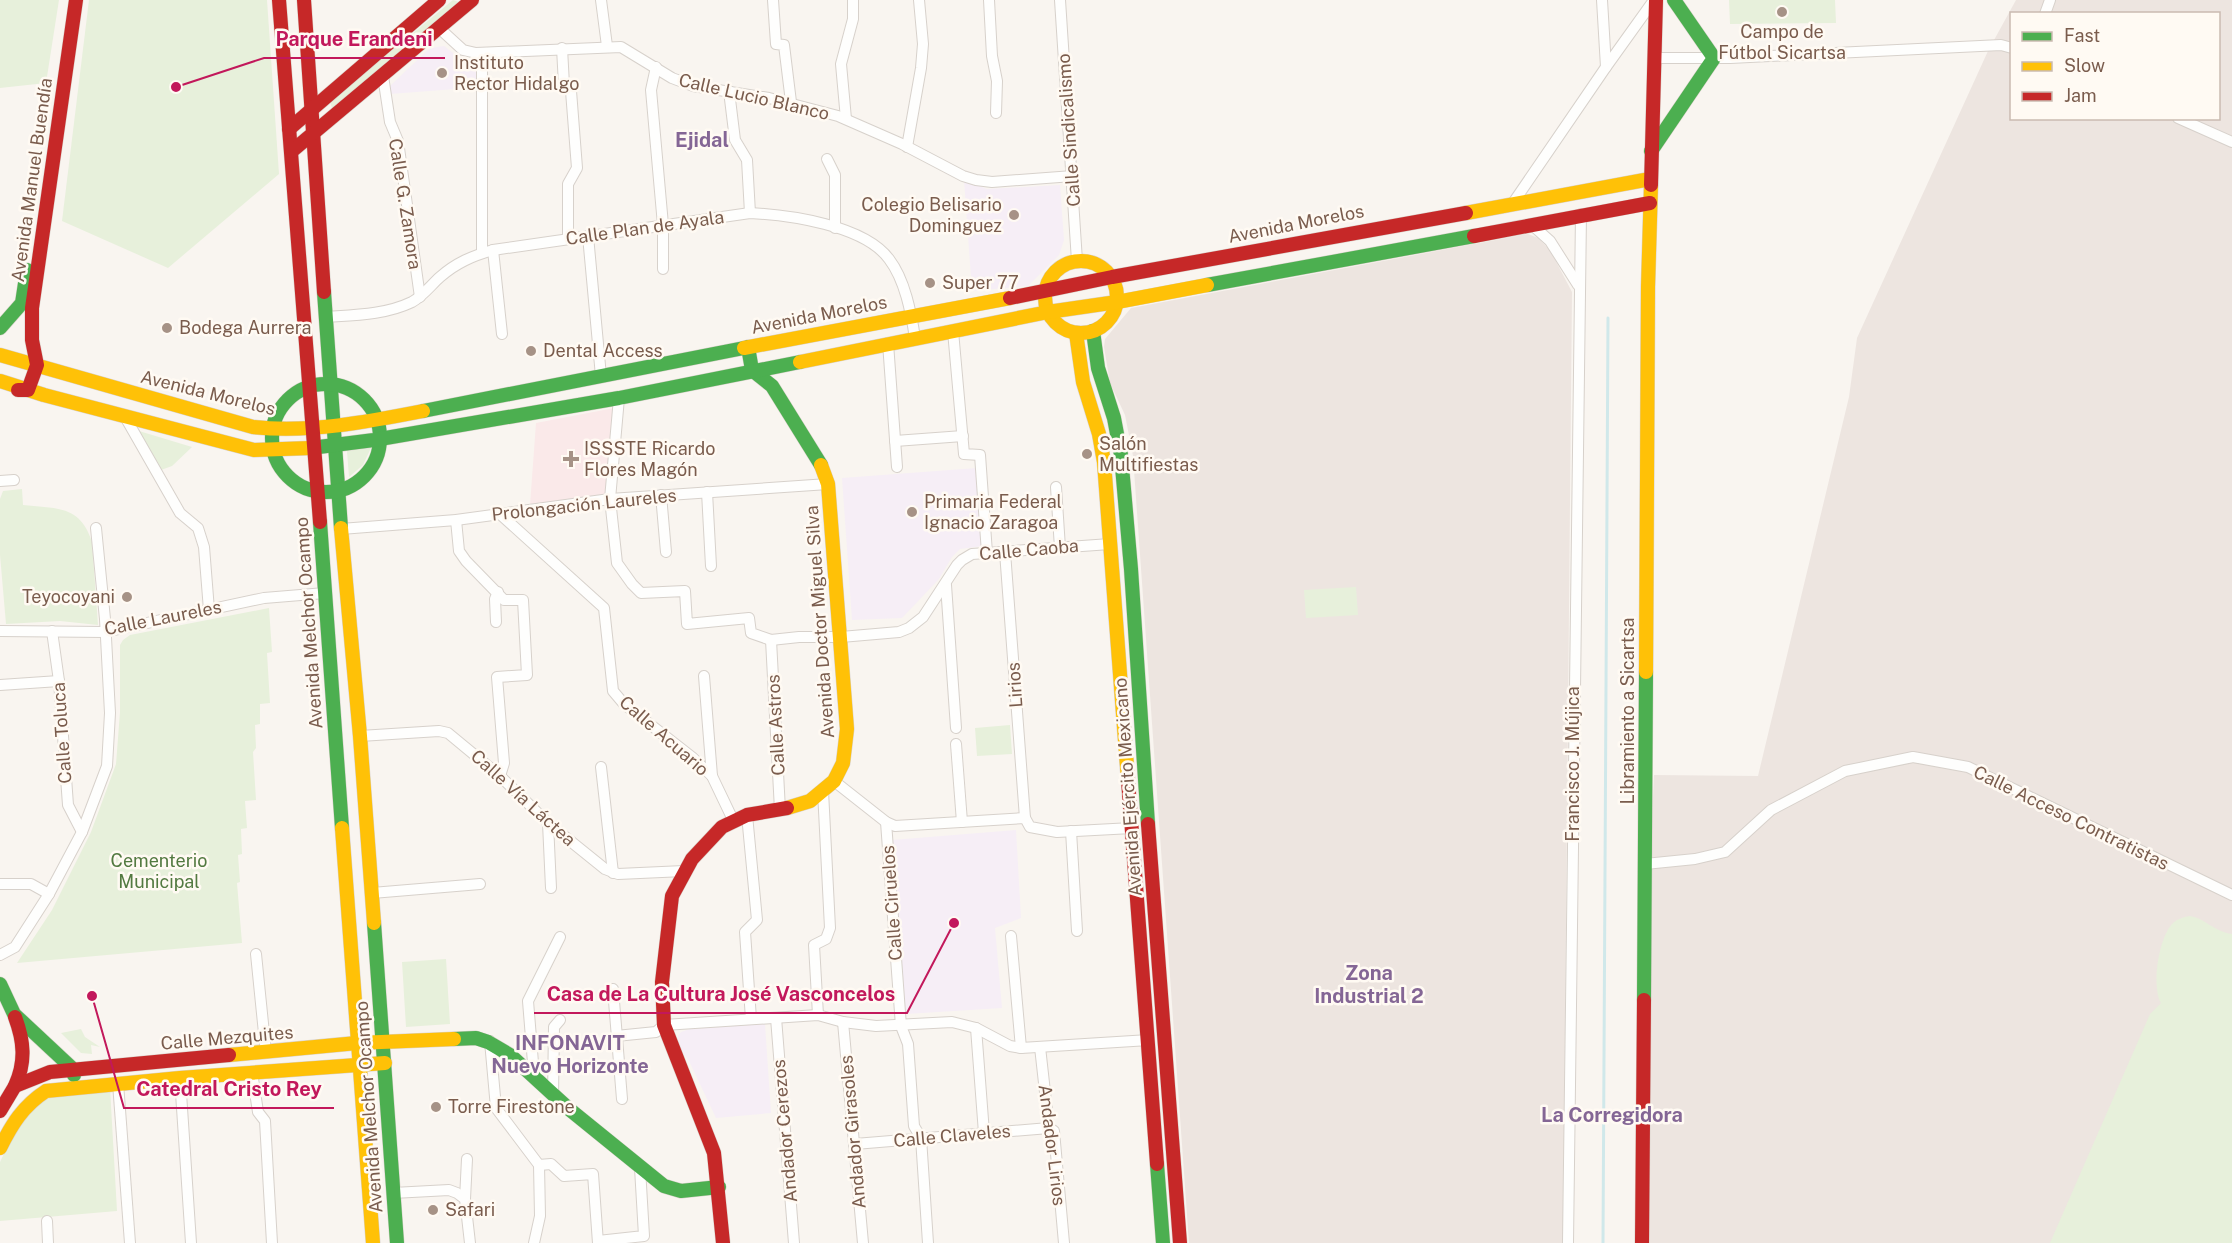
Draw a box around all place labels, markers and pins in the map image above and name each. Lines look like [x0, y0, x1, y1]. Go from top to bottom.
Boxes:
marker: Campo de Fútbol Sicartsa [1775, 5, 1789, 19]
callout: Parque Erandeni [264, 20, 445, 58]
place label: Campo de Fútbol Sicartsa [1718, 21, 1846, 63]
place label: Instituto Rector Hidalgo [454, 52, 579, 94]
marker: Instituto Rector Hidalgo [435, 66, 449, 80]
place label: Colegio Belisario Dominguez [861, 194, 1002, 236]
marker: Colegio Belisario Dominguez [1007, 208, 1021, 222]
place label: Super 77 [942, 272, 1019, 293]
marker: Super 77 [923, 276, 937, 290]
place label: Bodega Aurrera [179, 317, 311, 338]
marker: Bodega Aurrera [160, 321, 174, 335]
place label: Dental Access [543, 340, 663, 361]
marker: Dental Access [524, 344, 538, 358]
place label: Salón Multifiestas [1099, 433, 1198, 475]
place label: ISSSTE Ricardo Flores Magón [584, 438, 715, 480]
marker: Salón Multifiestas [1080, 447, 1094, 461]
marker: ISSSTE Ricardo Flores Magón [562, 450, 580, 468]
place label: Primaria Federal Ignacio Zaragoa [924, 491, 1062, 533]
marker: Primaria Federal Ignacio Zaragoa [905, 505, 919, 519]
place label: Teyocoyani [22, 586, 115, 607]
marker: Teyocoyani [120, 590, 134, 604]
callout: Casa de La Cultura José Vasconcelos [534, 975, 907, 1013]
callout: Catedral Cristo Rey [124, 1070, 334, 1108]
place label: Torre Firestone [448, 1096, 575, 1117]
marker: Torre Firestone [429, 1100, 443, 1114]
place label: Safari [445, 1199, 495, 1220]
marker: Safari [426, 1203, 440, 1217]

